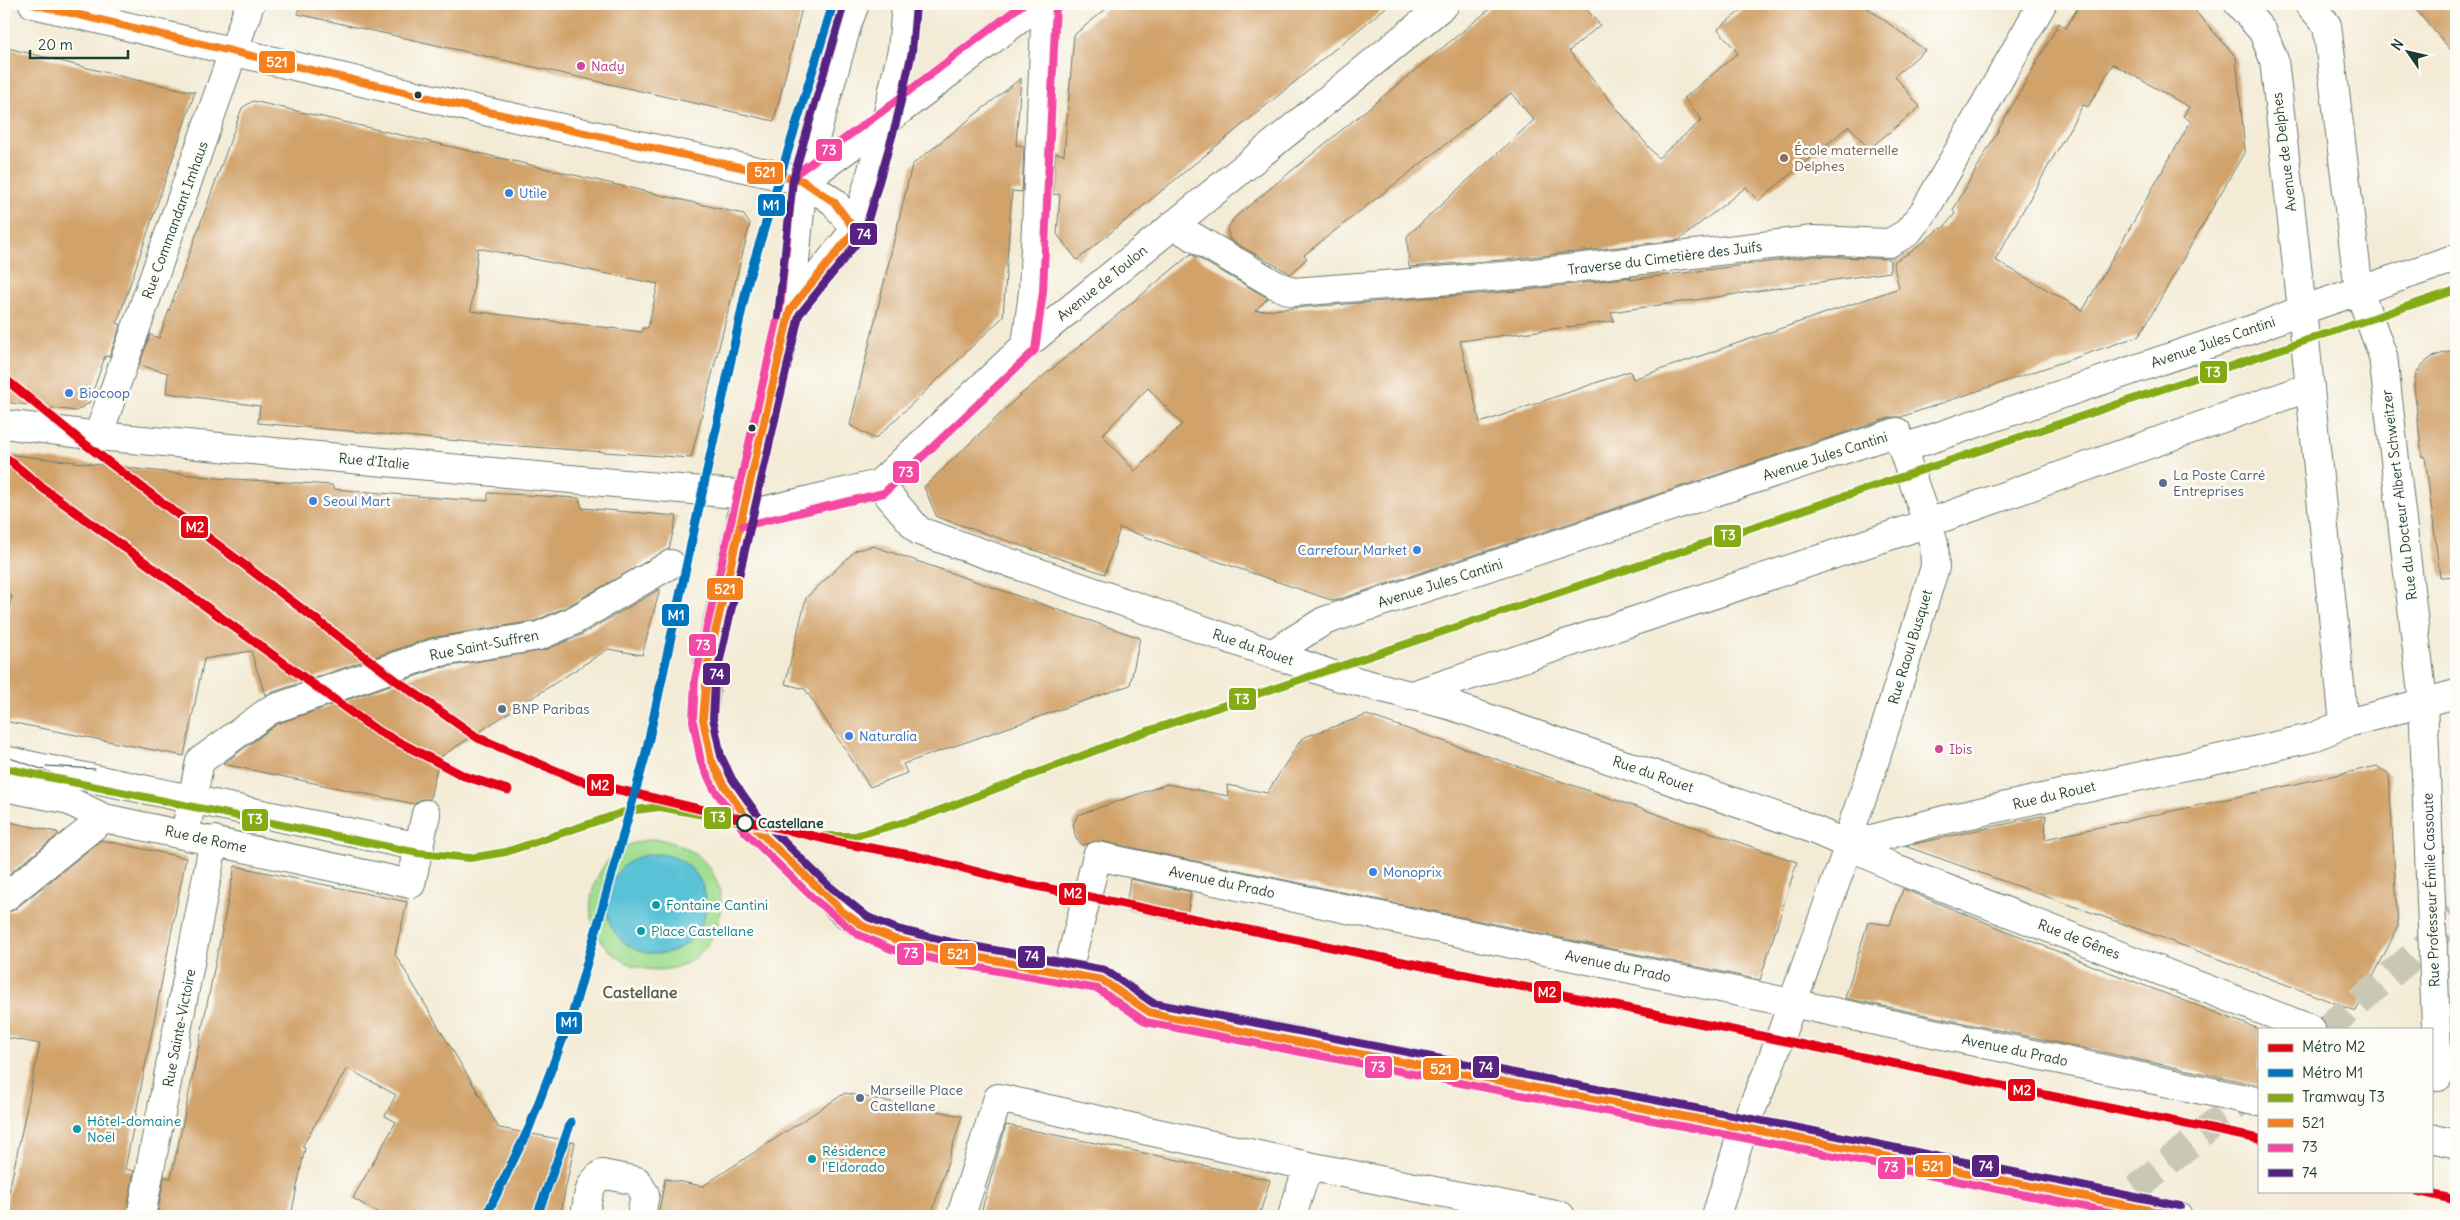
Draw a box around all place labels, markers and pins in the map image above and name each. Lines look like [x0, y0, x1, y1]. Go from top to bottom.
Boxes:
place label: Nady [591, 57, 625, 75]
marker: Nady [575, 60, 587, 72]
unlabelled marker [413, 90, 423, 100]
place label: École maternelle Delphes [1794, 141, 1898, 175]
marker: École maternelle Delphes [1778, 152, 1790, 164]
place label: Utile [519, 184, 547, 202]
marker: Utile [503, 187, 515, 199]
place label: Biocoop [79, 384, 130, 402]
marker: Biocoop [63, 387, 75, 399]
unlabelled marker [747, 423, 757, 433]
place label: La Poste Carré Entreprises [2173, 466, 2265, 500]
marker: La Poste Carré Entreprises [2157, 477, 2169, 489]
place label: Seoul Mart [323, 492, 391, 510]
marker: Seoul Mart [307, 495, 319, 507]
place label: Carrefour Market [1298, 541, 1407, 559]
marker: Carrefour Market [1411, 544, 1423, 556]
place label: BNP Paribas [512, 700, 590, 718]
marker: BNP Paribas [496, 703, 508, 715]
place label: Naturalia [859, 727, 917, 745]
marker: Naturalia [843, 730, 855, 742]
place label: Ibis [1949, 740, 1972, 758]
marker: Ibis [1933, 743, 1945, 755]
marker: Castellane [736, 814, 754, 832]
place label: Castellane [758, 814, 824, 832]
place label: Monoprix [1383, 863, 1442, 881]
marker: Monoprix [1367, 866, 1379, 878]
place label: Fontaine Cantini [666, 896, 768, 914]
marker: Fontaine Cantini [650, 899, 662, 911]
place label: Place Castellane [651, 922, 754, 940]
marker: Place Castellane [635, 925, 647, 937]
place label: Marseille Place Castellane [870, 1081, 963, 1115]
marker: Marseille Place Castellane [854, 1092, 866, 1104]
place label: Hôtel-domaine Noël [87, 1112, 181, 1146]
marker: Hôtel-domaine Noël [71, 1123, 83, 1135]
place label: Résidence l'Eldorado [822, 1142, 886, 1176]
marker: Résidence l'Eldorado [806, 1153, 818, 1165]

